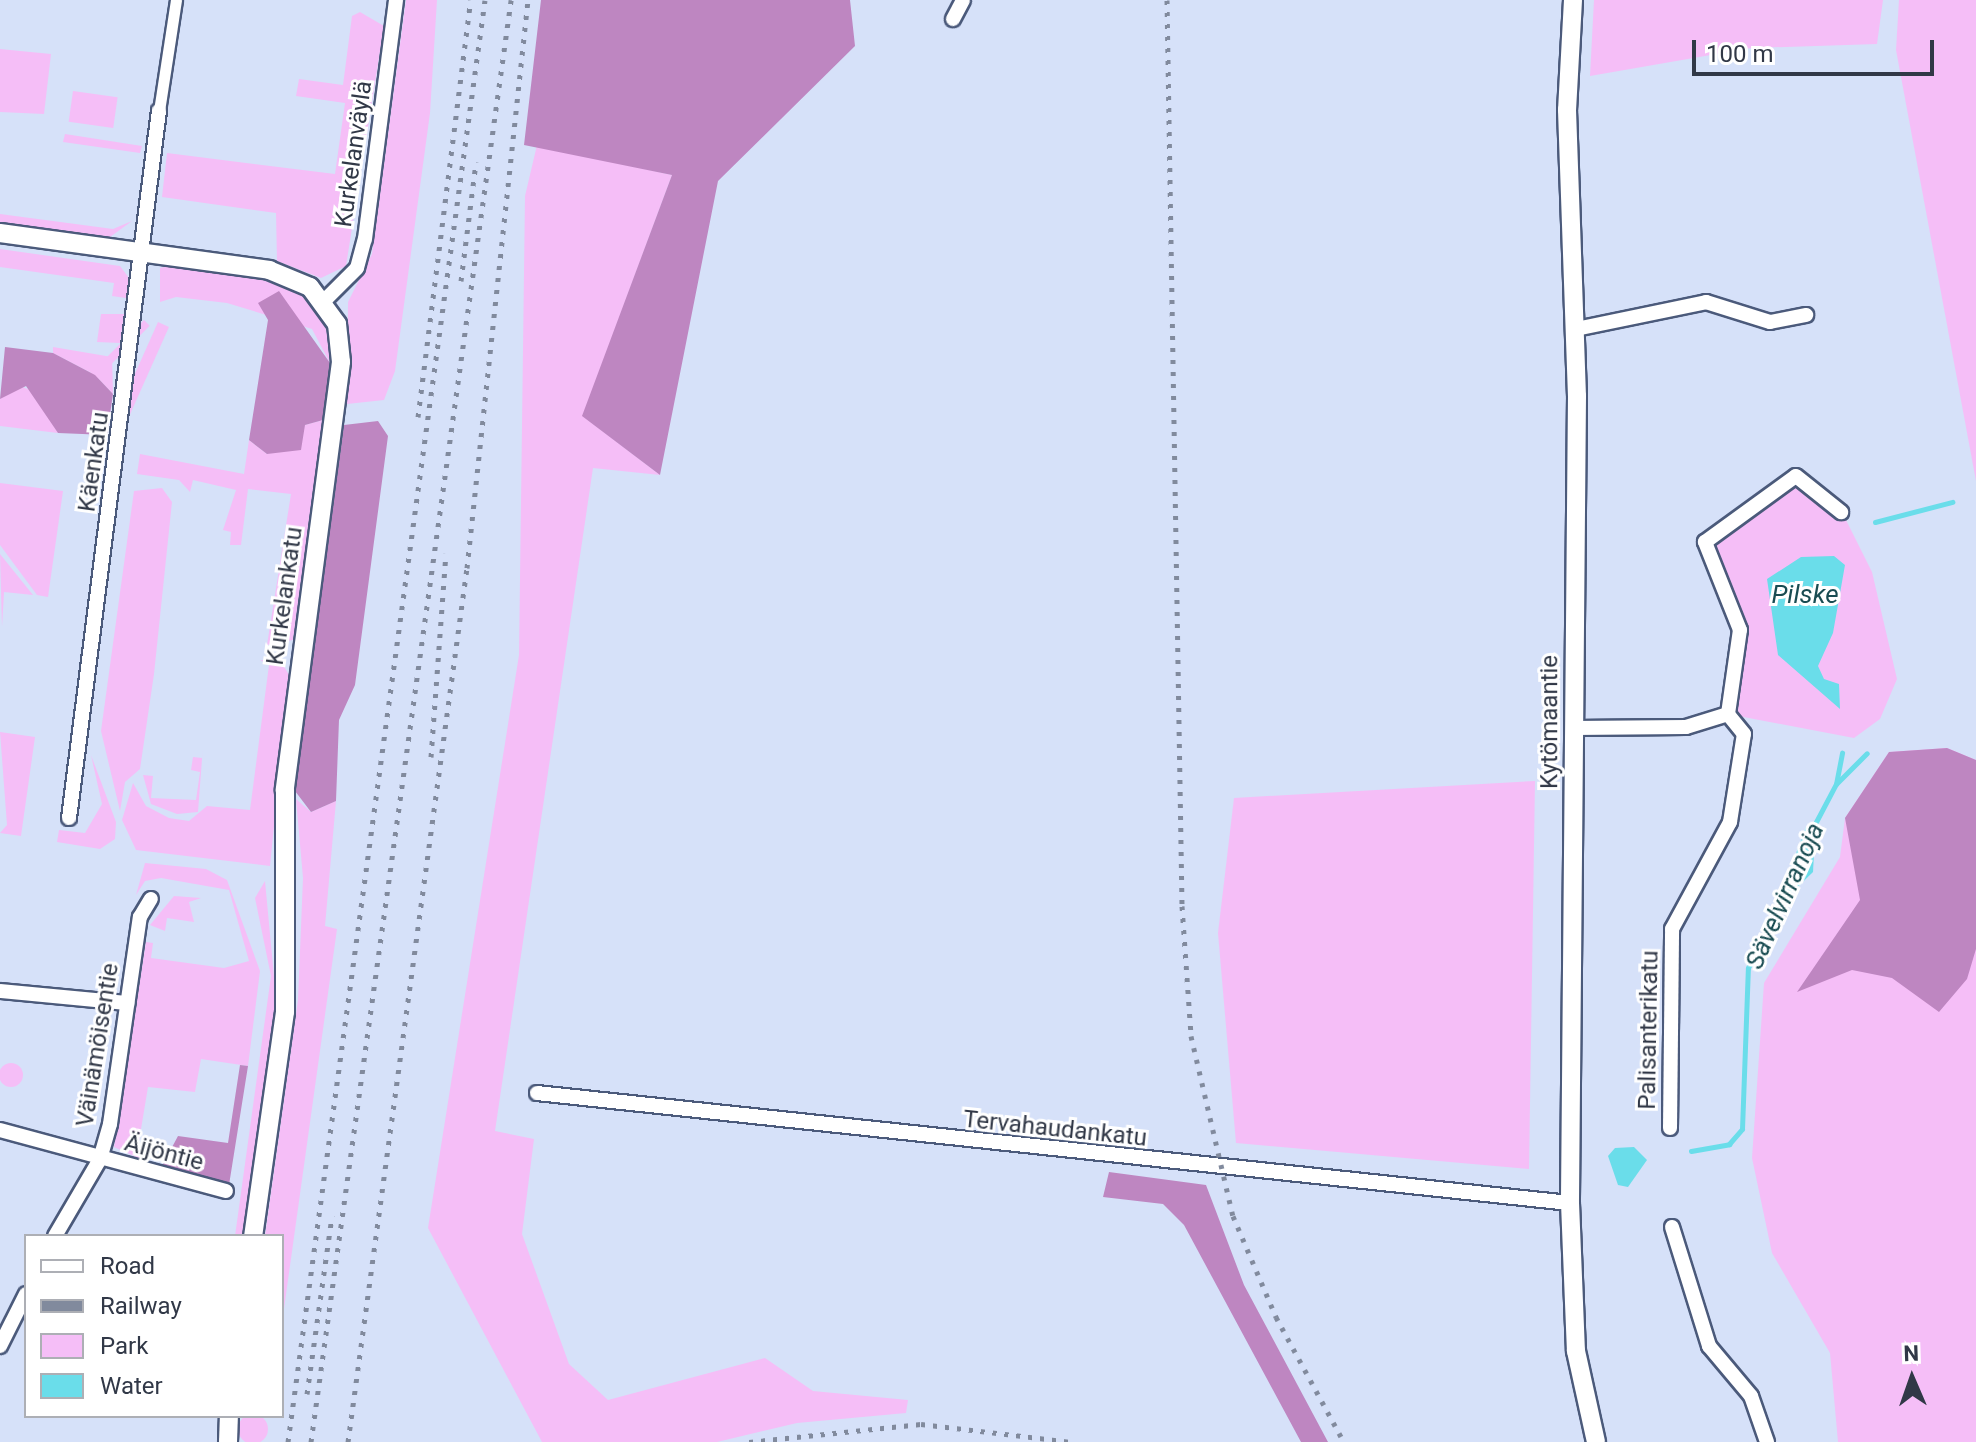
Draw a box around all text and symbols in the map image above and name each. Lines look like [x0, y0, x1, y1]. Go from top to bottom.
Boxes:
scale bar [1696, 24, 1938, 74]
text: 100 m [1706, 40, 1773, 68]
street label: Kurkelanväylä [329, 79, 379, 229]
street label: Käenkatu [73, 410, 115, 514]
street label: Kurkelankatu [261, 525, 309, 667]
water label: Pilske [1771, 579, 1839, 611]
street label: Kytömaantie [1536, 655, 1564, 789]
water label: Sävelvirranoja [1739, 818, 1831, 974]
street label: Palisanterikatu [1633, 950, 1665, 1110]
street label: Väinämöisentie [71, 961, 125, 1129]
street label: Tervahaudankatu [962, 1105, 1148, 1153]
street label: Äijöntie [121, 1129, 207, 1177]
legend [24, 1234, 284, 1418]
text: Road [100, 1252, 155, 1280]
text: Railway [100, 1292, 182, 1320]
text: Park [100, 1332, 148, 1360]
north arrow [1872, 1338, 1952, 1418]
text: N [1903, 1341, 1919, 1366]
text: Water [100, 1372, 163, 1400]

